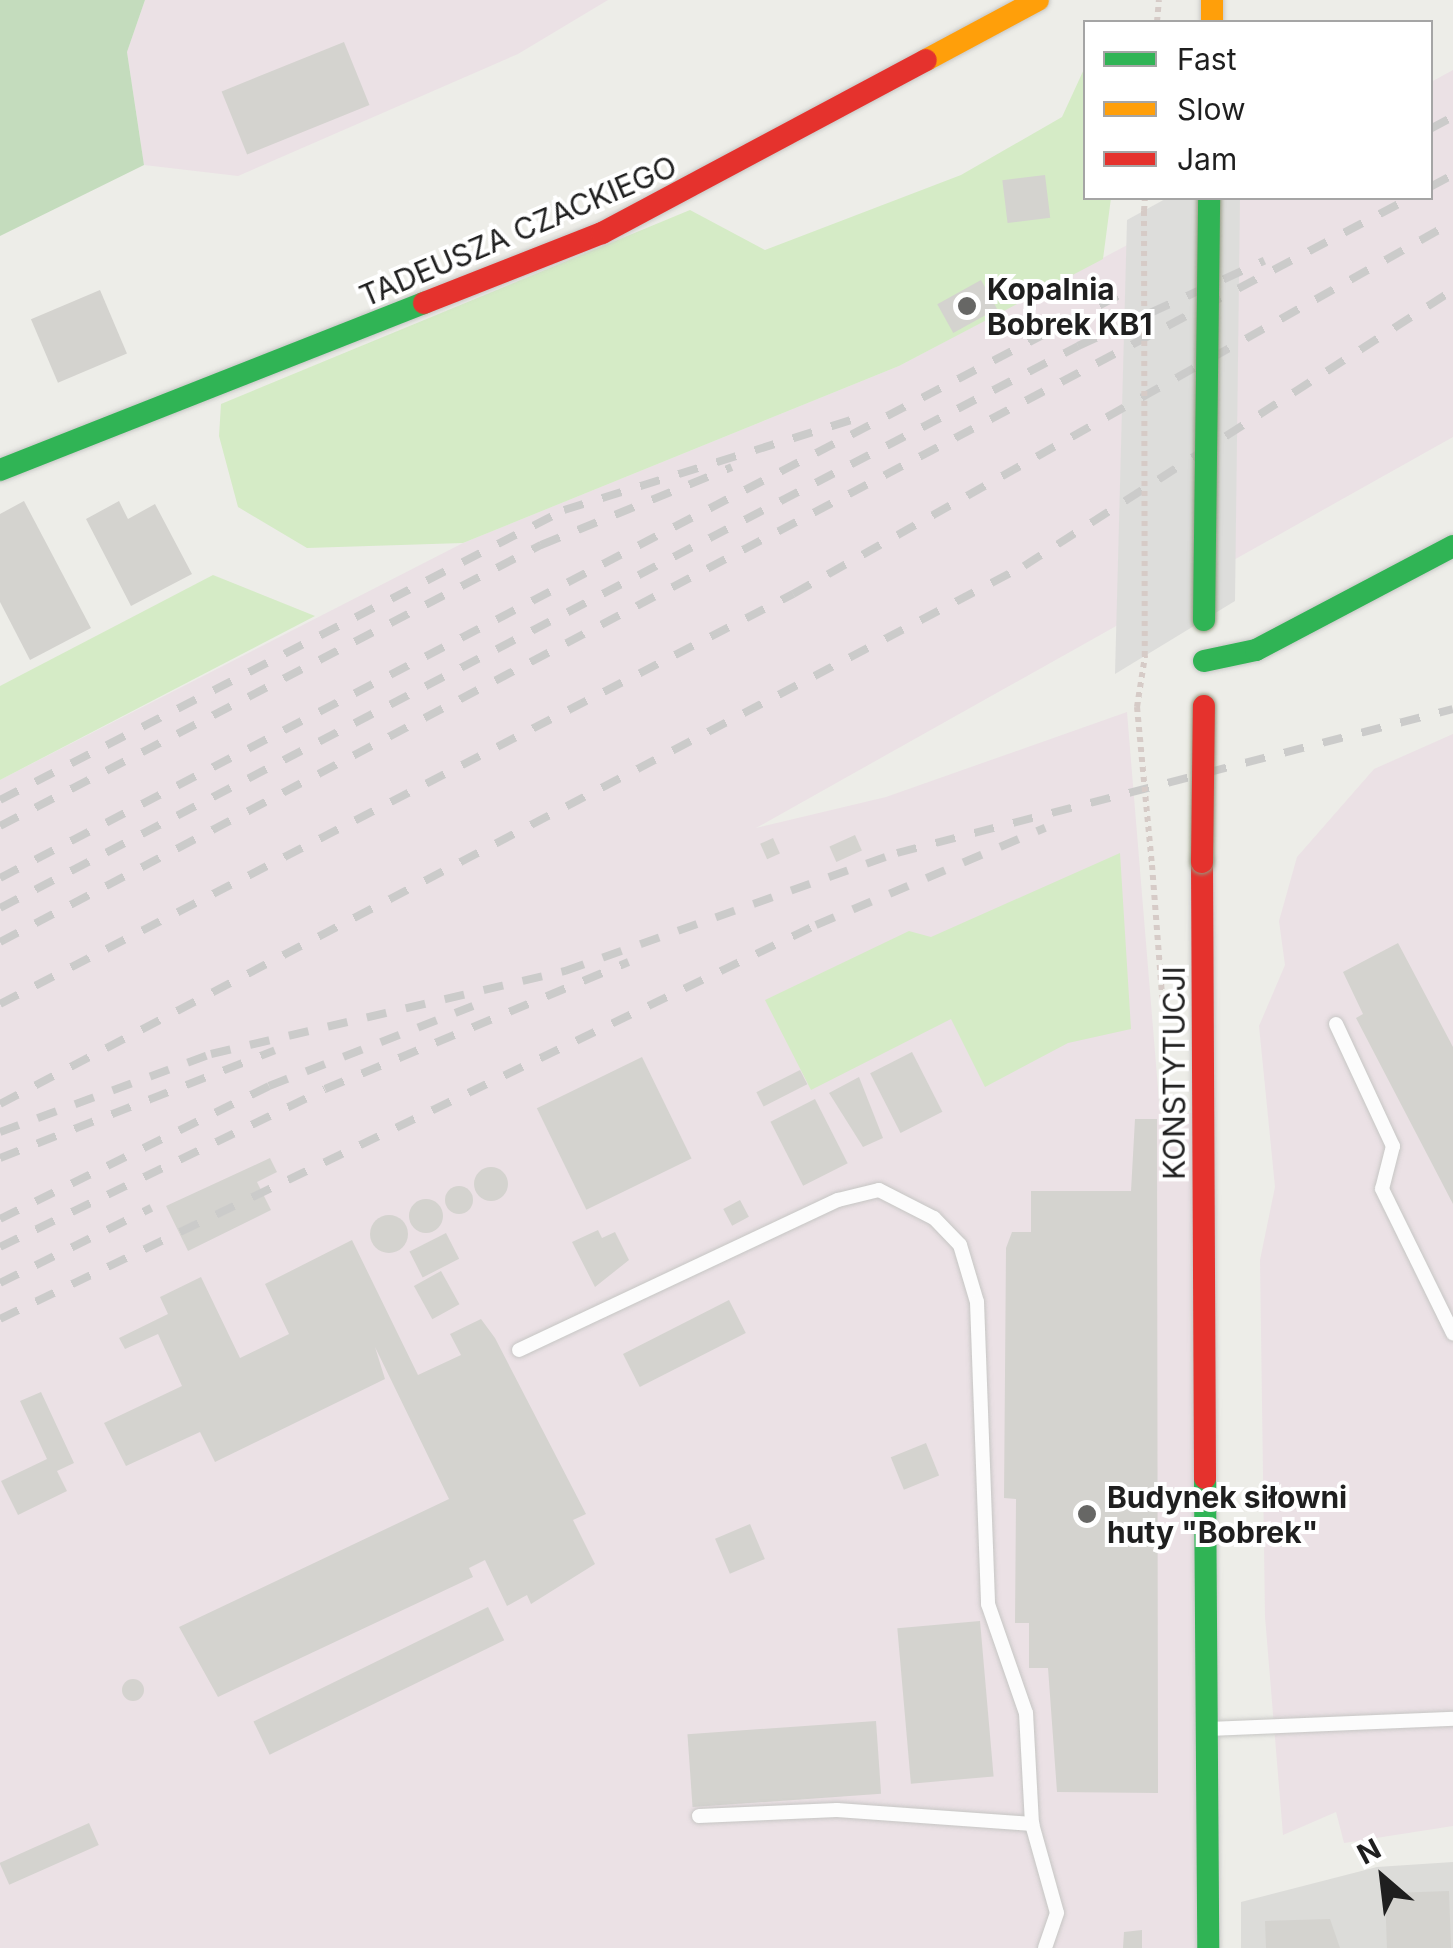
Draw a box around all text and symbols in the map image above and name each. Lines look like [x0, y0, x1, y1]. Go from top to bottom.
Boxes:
legend [1083, 20, 1433, 200]
text: Fast [1177, 41, 1236, 77]
text: Slow [1177, 91, 1246, 127]
text: Jam [1177, 141, 1237, 177]
street label: TADEUSZA CZACKIEGO [354, 148, 682, 314]
place label: Kopalnia Bobrek KB1 [987, 271, 1152, 342]
marker: Kopalnia Bobrek KB1 [956, 295, 978, 317]
street label: KONSTYTUCJI [1156, 966, 1192, 1180]
place label: Budynek siłowni huty "Bobrek" [1107, 1479, 1347, 1550]
marker: Budynek siłowni huty "Bobrek" [1076, 1503, 1098, 1525]
north arrow [1333, 1828, 1433, 1928]
text: N [1352, 1831, 1386, 1872]

